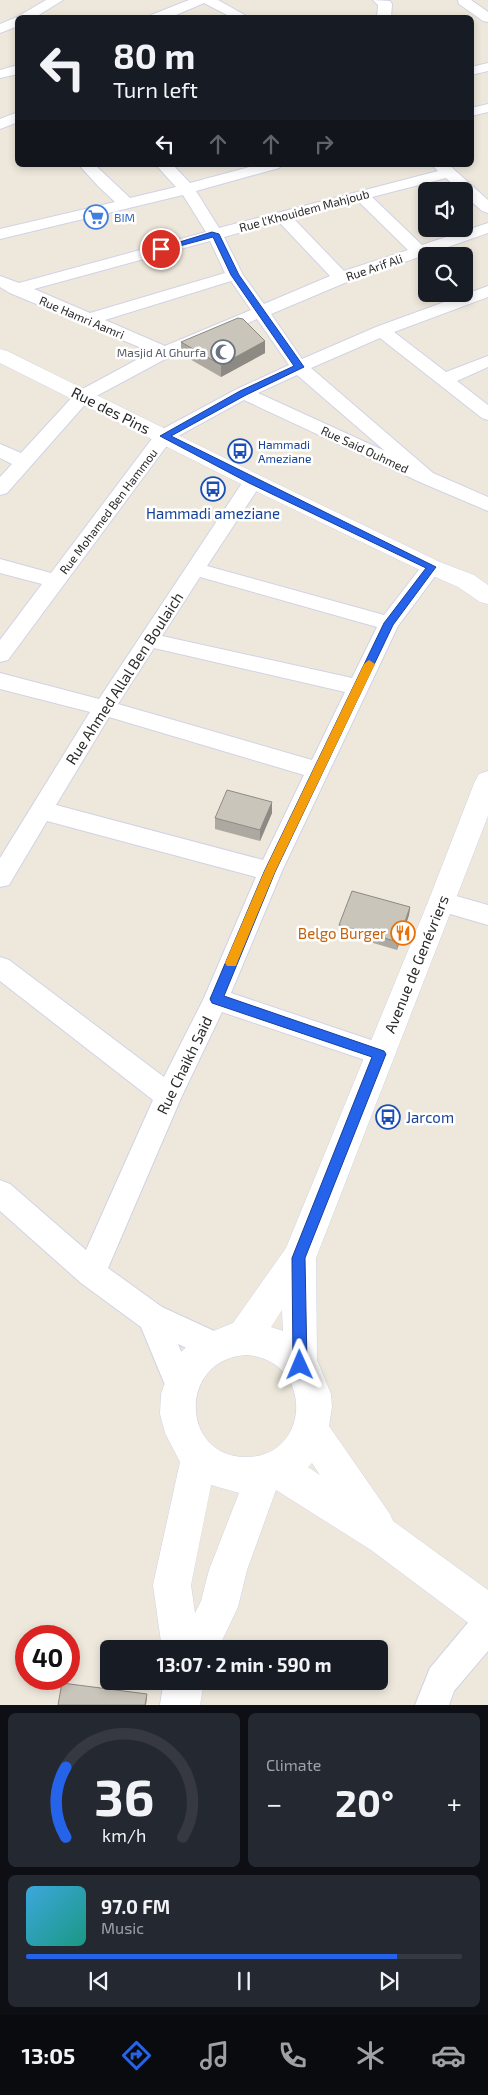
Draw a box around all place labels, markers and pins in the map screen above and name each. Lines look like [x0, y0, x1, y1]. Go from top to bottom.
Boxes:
supermarket icon: BIM [83, 204, 109, 230]
place label: BIM [114, 210, 135, 224]
pin [140, 228, 182, 270]
mosque icon: Masjid Al Ghurfa [210, 339, 236, 365]
place label: Masjid Al Ghurfa [117, 345, 206, 360]
place label: Hammadi Ameziane [258, 437, 312, 465]
bus stop icon: Hammadi Ameziane [227, 438, 253, 464]
bus stop icon: Hammadi ameziane [200, 476, 226, 502]
place label: Hammadi ameziane [146, 504, 280, 522]
restaurant icon: Belgo Burger [390, 920, 416, 946]
place label: Belgo Burger [298, 924, 386, 942]
bus stop icon: Jarcom [375, 1104, 401, 1130]
place label: Jarcom [406, 1108, 454, 1126]

